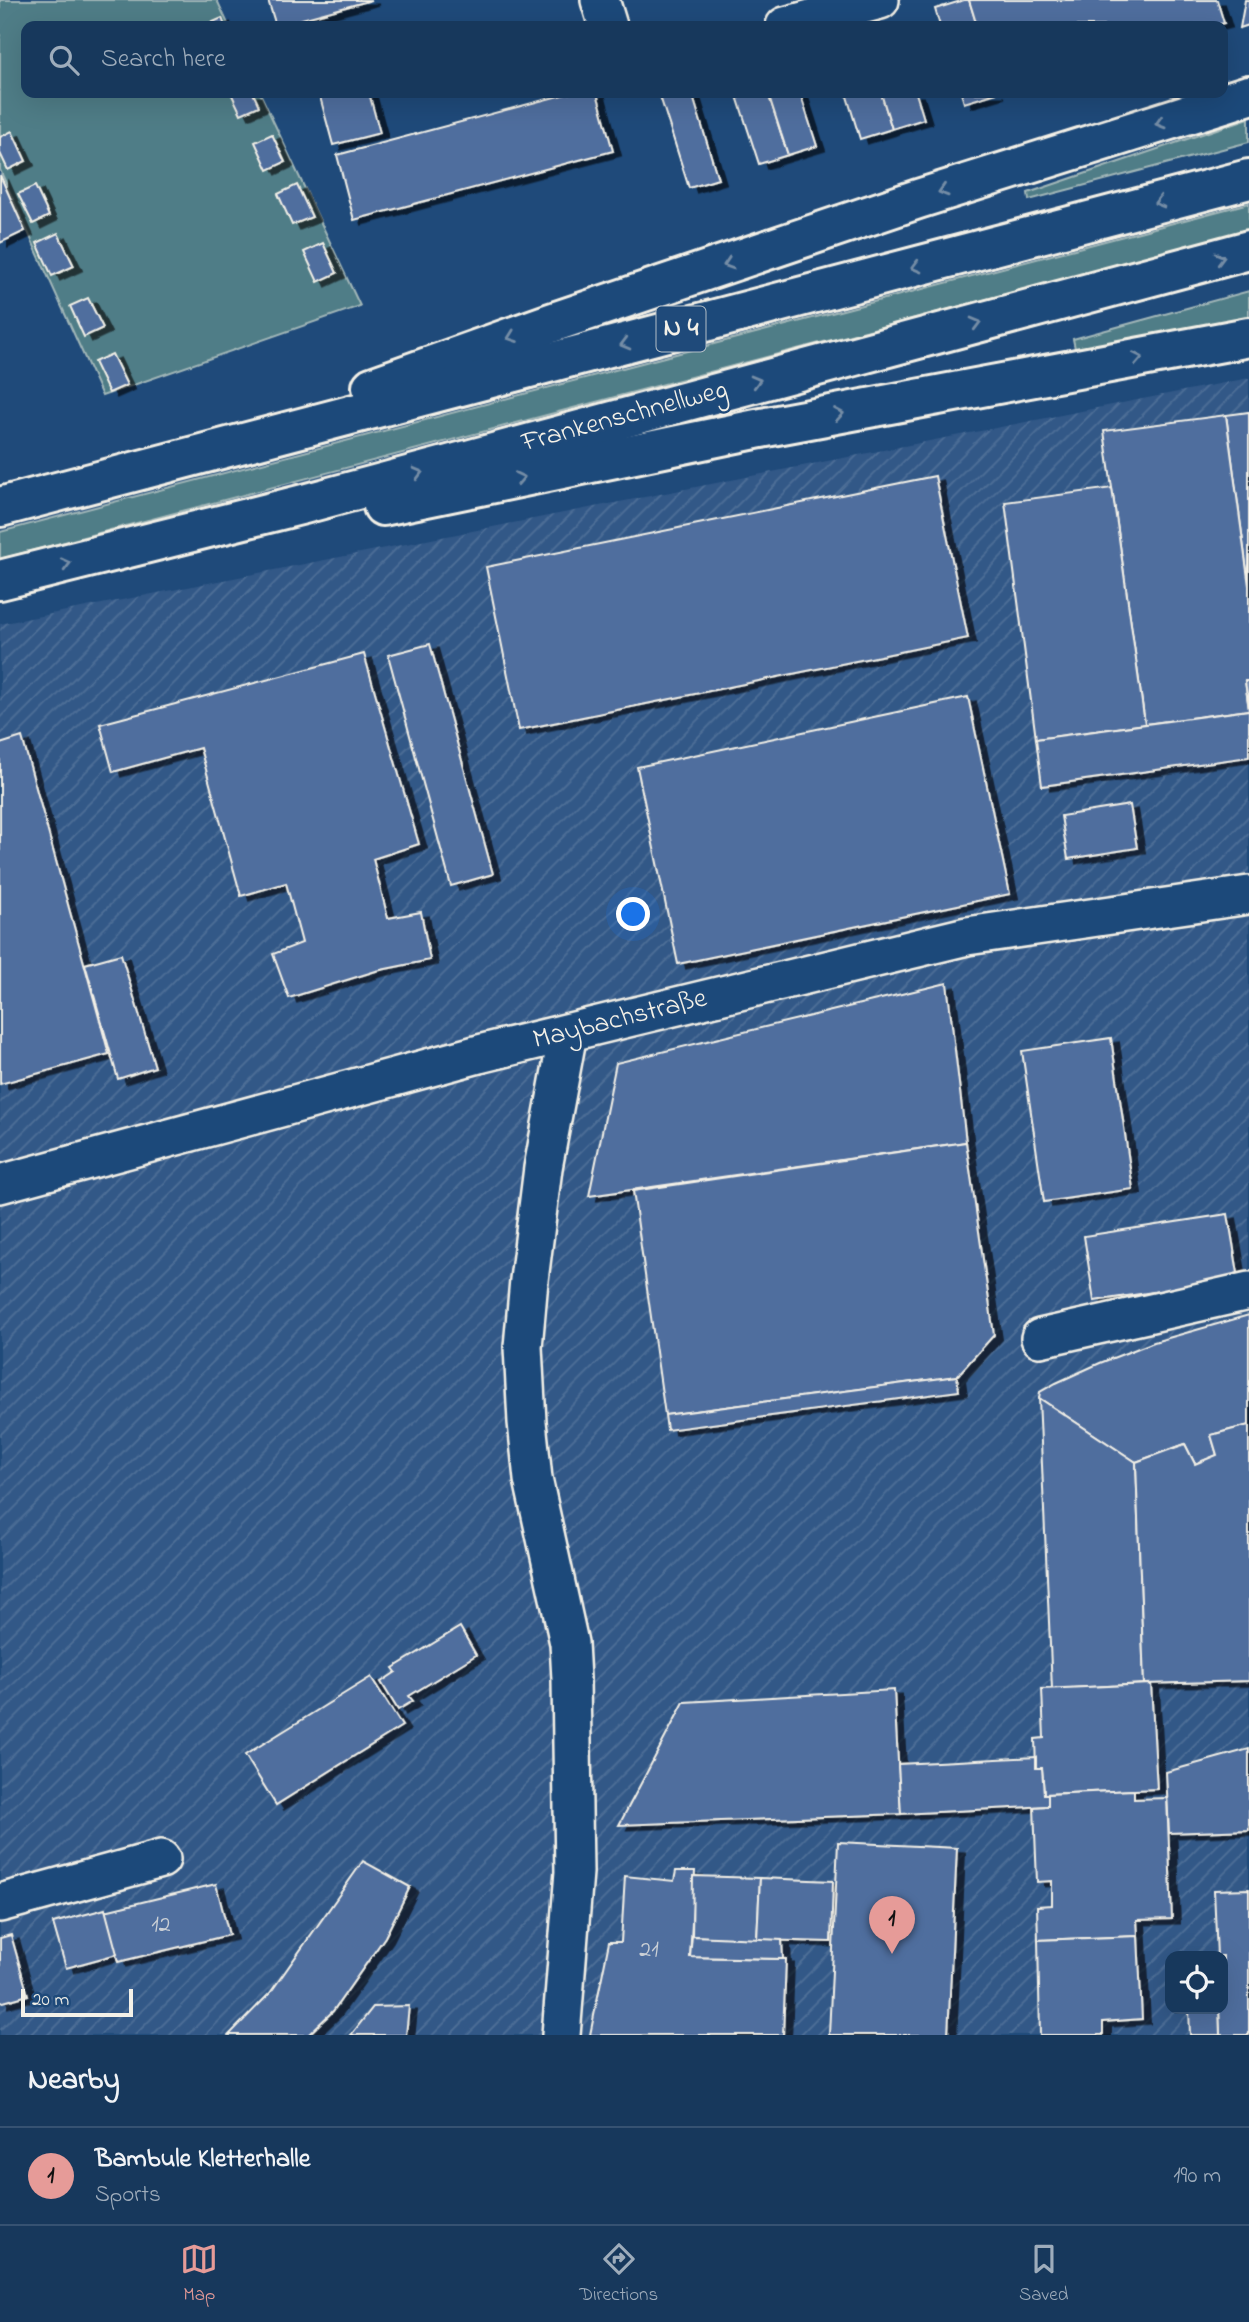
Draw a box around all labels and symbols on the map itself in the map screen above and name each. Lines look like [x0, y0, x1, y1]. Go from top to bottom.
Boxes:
one-way arrow [1155, 115, 1167, 129]
one-way arrow [938, 183, 950, 198]
one-way arrow [1154, 194, 1166, 209]
one-way arrow [1214, 252, 1226, 266]
one-way arrow [722, 255, 734, 270]
one-way arrow [910, 259, 922, 273]
road number: N 4 [656, 306, 706, 352]
one-way arrow [970, 317, 982, 331]
one-way arrow [507, 329, 519, 343]
one-way arrow [619, 335, 631, 350]
one-way arrow [1132, 351, 1144, 366]
street label: Frankenschnellweg [517, 370, 732, 464]
one-way arrow [750, 375, 762, 390]
one-way arrow [833, 407, 845, 422]
one-way arrow [412, 466, 424, 481]
one-way arrow [514, 472, 526, 487]
one-way arrow [60, 557, 72, 572]
your location [616, 897, 650, 931]
street label: Maybachstraße [529, 978, 712, 1061]
pin: 1 [869, 1896, 915, 1954]
house number: 12 [151, 1908, 171, 1943]
house number: 21 [639, 1933, 659, 1968]
scale bar [21, 1986, 133, 2018]

